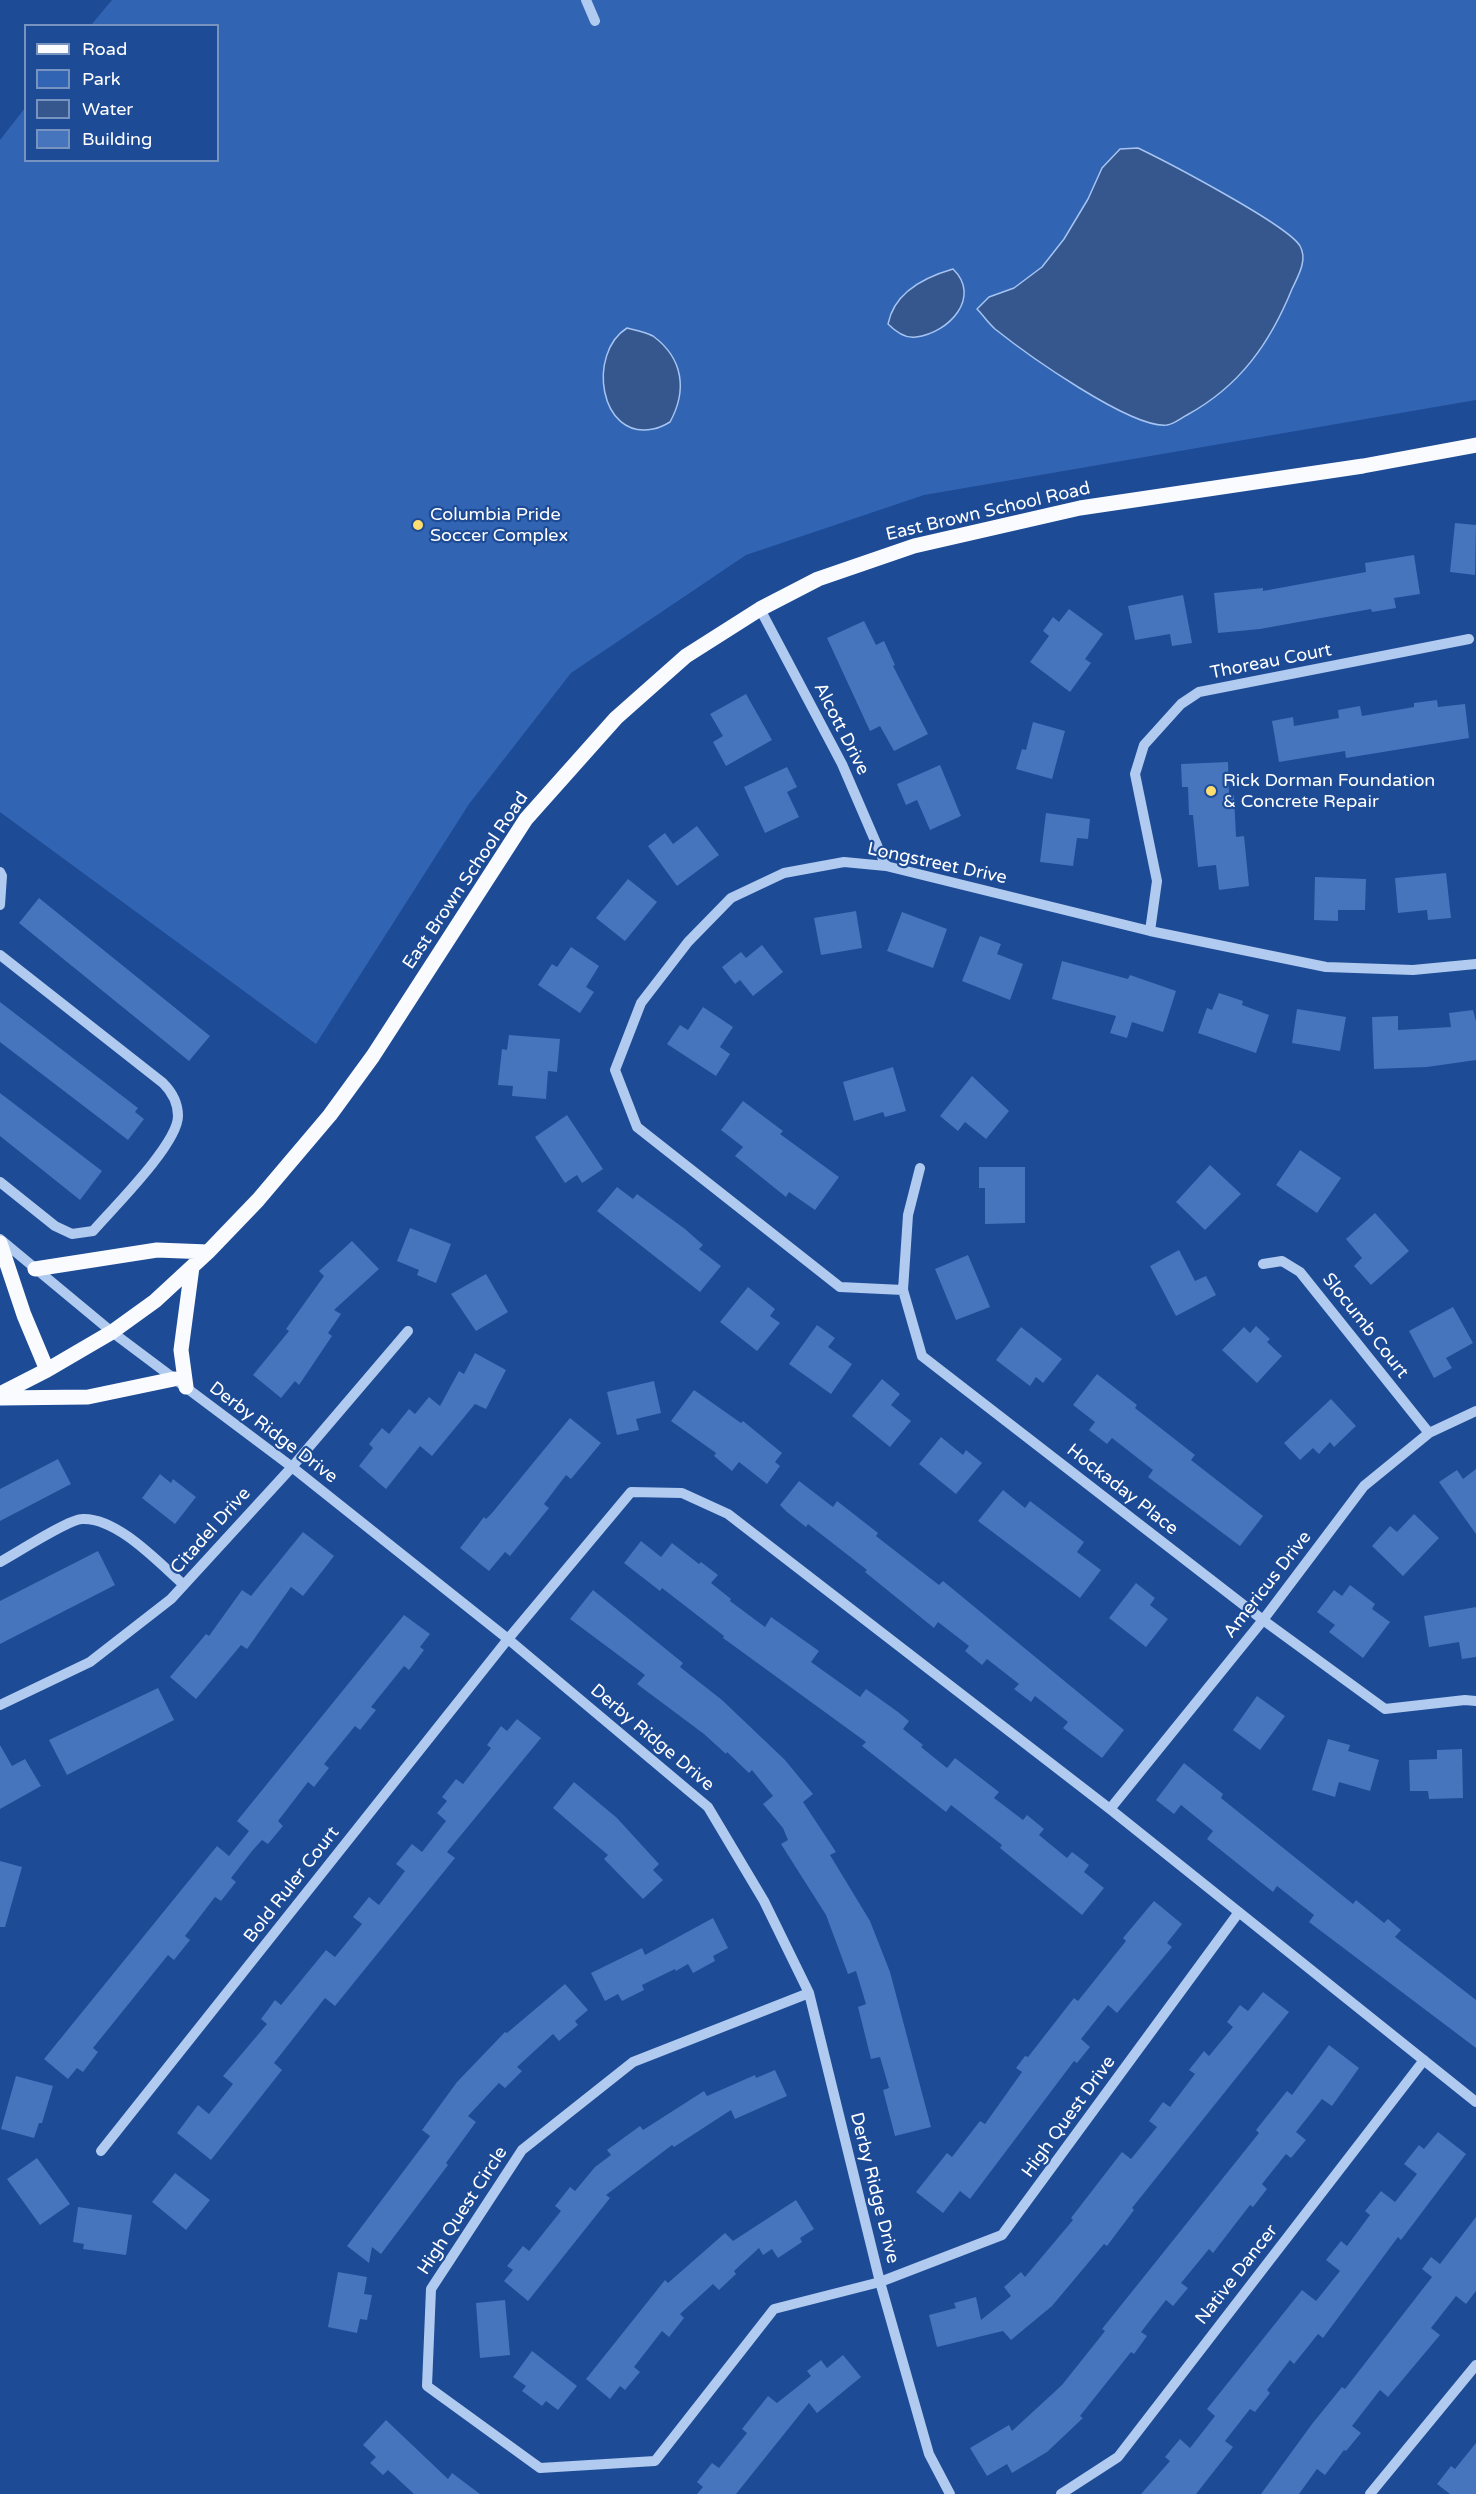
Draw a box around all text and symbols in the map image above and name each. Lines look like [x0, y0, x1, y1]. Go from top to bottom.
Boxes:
legend [24, 24, 219, 162]
text: Road [82, 38, 127, 60]
text: Park [82, 68, 120, 90]
text: Water [82, 98, 133, 120]
text: Building [82, 128, 152, 150]
street label: East Brown School Road [884, 478, 1092, 546]
place label: Columbia Pride Soccer Complex [430, 504, 568, 546]
marker: Columbia Pride Soccer Complex [411, 518, 425, 532]
street label: Thoreau Court [1208, 640, 1334, 684]
street label: Alcott Drive [808, 679, 874, 779]
place label: Rick Dorman Foundation & Concrete Repair [1223, 770, 1435, 812]
marker: Rick Dorman Foundation & Concrete Repair [1204, 784, 1218, 798]
street label: East Brown School Road [399, 788, 533, 974]
street label: Longstreet Drive [865, 839, 1009, 889]
street label: Slocumb Court [1317, 1269, 1413, 1383]
street label: Derby Ridge Drive [205, 1378, 341, 1488]
street label: Hockaday Place [1062, 1440, 1182, 1540]
street label: Citadel Drive [166, 1483, 256, 1579]
street label: Americus Drive [1220, 1527, 1316, 1643]
street label: Derby Ridge Drive [586, 1680, 718, 1796]
street label: Bold Ruler Court [240, 1822, 344, 1948]
street label: High Quest Drive [1018, 2052, 1120, 2182]
street label: Derby Ridge Drive [845, 2110, 903, 2266]
street label: High Quest Circle [413, 2143, 513, 2279]
street label: Native Dancer [1191, 2221, 1283, 2329]

